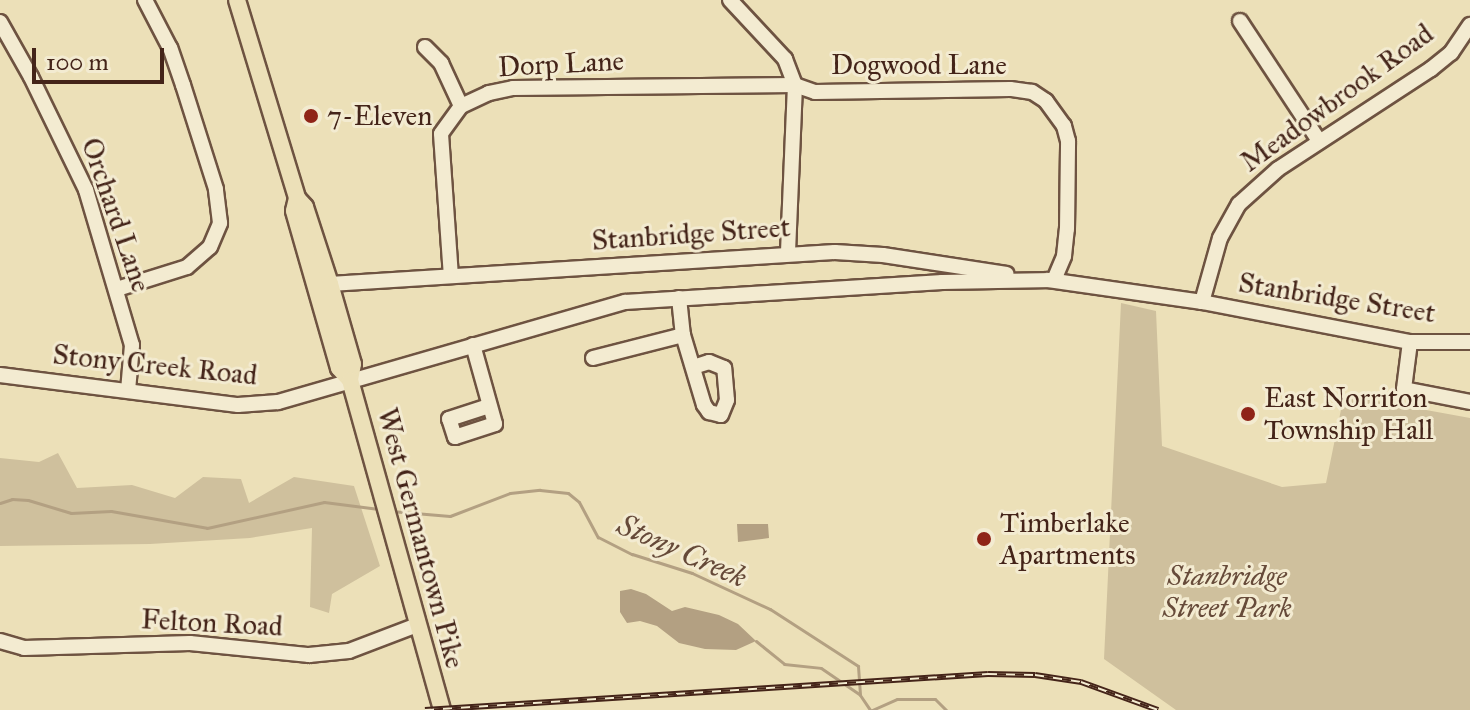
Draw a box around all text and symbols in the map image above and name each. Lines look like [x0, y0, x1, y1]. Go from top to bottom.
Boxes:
street label: Meadowbrook Road [1234, 17, 1440, 179]
scale bar [36, 32, 168, 82]
street label: Dorp Lane [497, 44, 625, 84]
text: 100 m [46, 47, 109, 77]
street label: Dogwood Lane [831, 48, 1007, 82]
place label: 7-Eleven [327, 99, 432, 133]
marker: 7-Eleven [302, 107, 320, 125]
street label: Orchard Lane [74, 134, 158, 296]
street label: Stanbridge Street [591, 210, 791, 258]
street label: Stanbridge Street [1236, 266, 1438, 330]
street label: Stony Creek Road [51, 338, 259, 392]
place label: East Norriton Township Hall [1264, 381, 1433, 447]
street label: West Germantown Pike [370, 404, 472, 672]
marker: East Norriton Township Hall [1239, 405, 1257, 423]
water label: Stony Creek [612, 506, 752, 596]
place label: Timberlake Apartments [1000, 506, 1135, 572]
marker: Timberlake Apartments [975, 530, 993, 548]
park label: Stanbridge Street Park [1162, 559, 1292, 625]
street label: Felton Road [140, 603, 284, 643]

